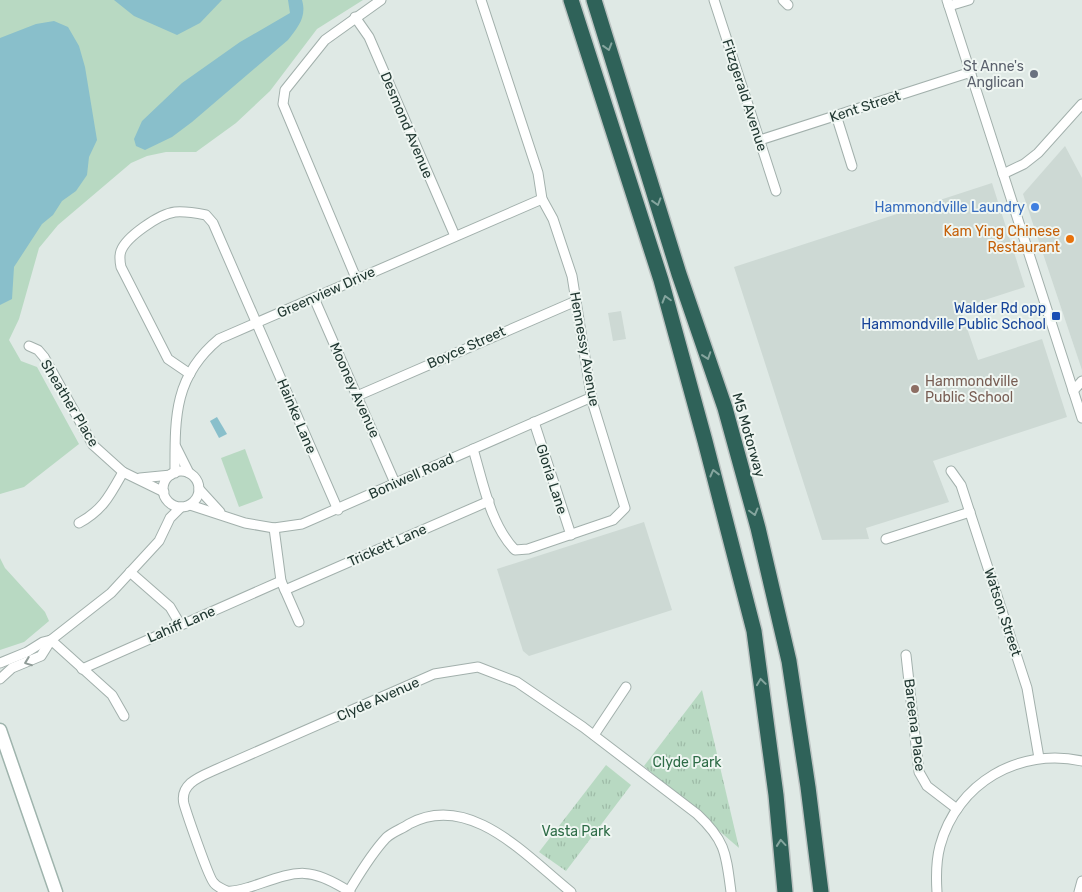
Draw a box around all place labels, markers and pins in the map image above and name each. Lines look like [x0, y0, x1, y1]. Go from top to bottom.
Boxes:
place label: St Anne's Anglican [963, 58, 1024, 91]
marker: St Anne's Anglican [1028, 68, 1040, 80]
place label: Hammondville Laundry [874, 199, 1025, 216]
marker: Hammondville Laundry [1029, 201, 1041, 213]
place label: Kam Ying Chinese Restaurant [944, 223, 1061, 256]
marker: Kam Ying Chinese Restaurant [1064, 233, 1076, 245]
place label: Walder Rd opp Hammondville Public School [861, 300, 1046, 333]
marker: Walder Rd opp Hammondville Public School [1050, 310, 1062, 322]
place label: Hammondville Public School [925, 373, 1018, 406]
marker: Hammondville Public School [909, 383, 921, 395]

